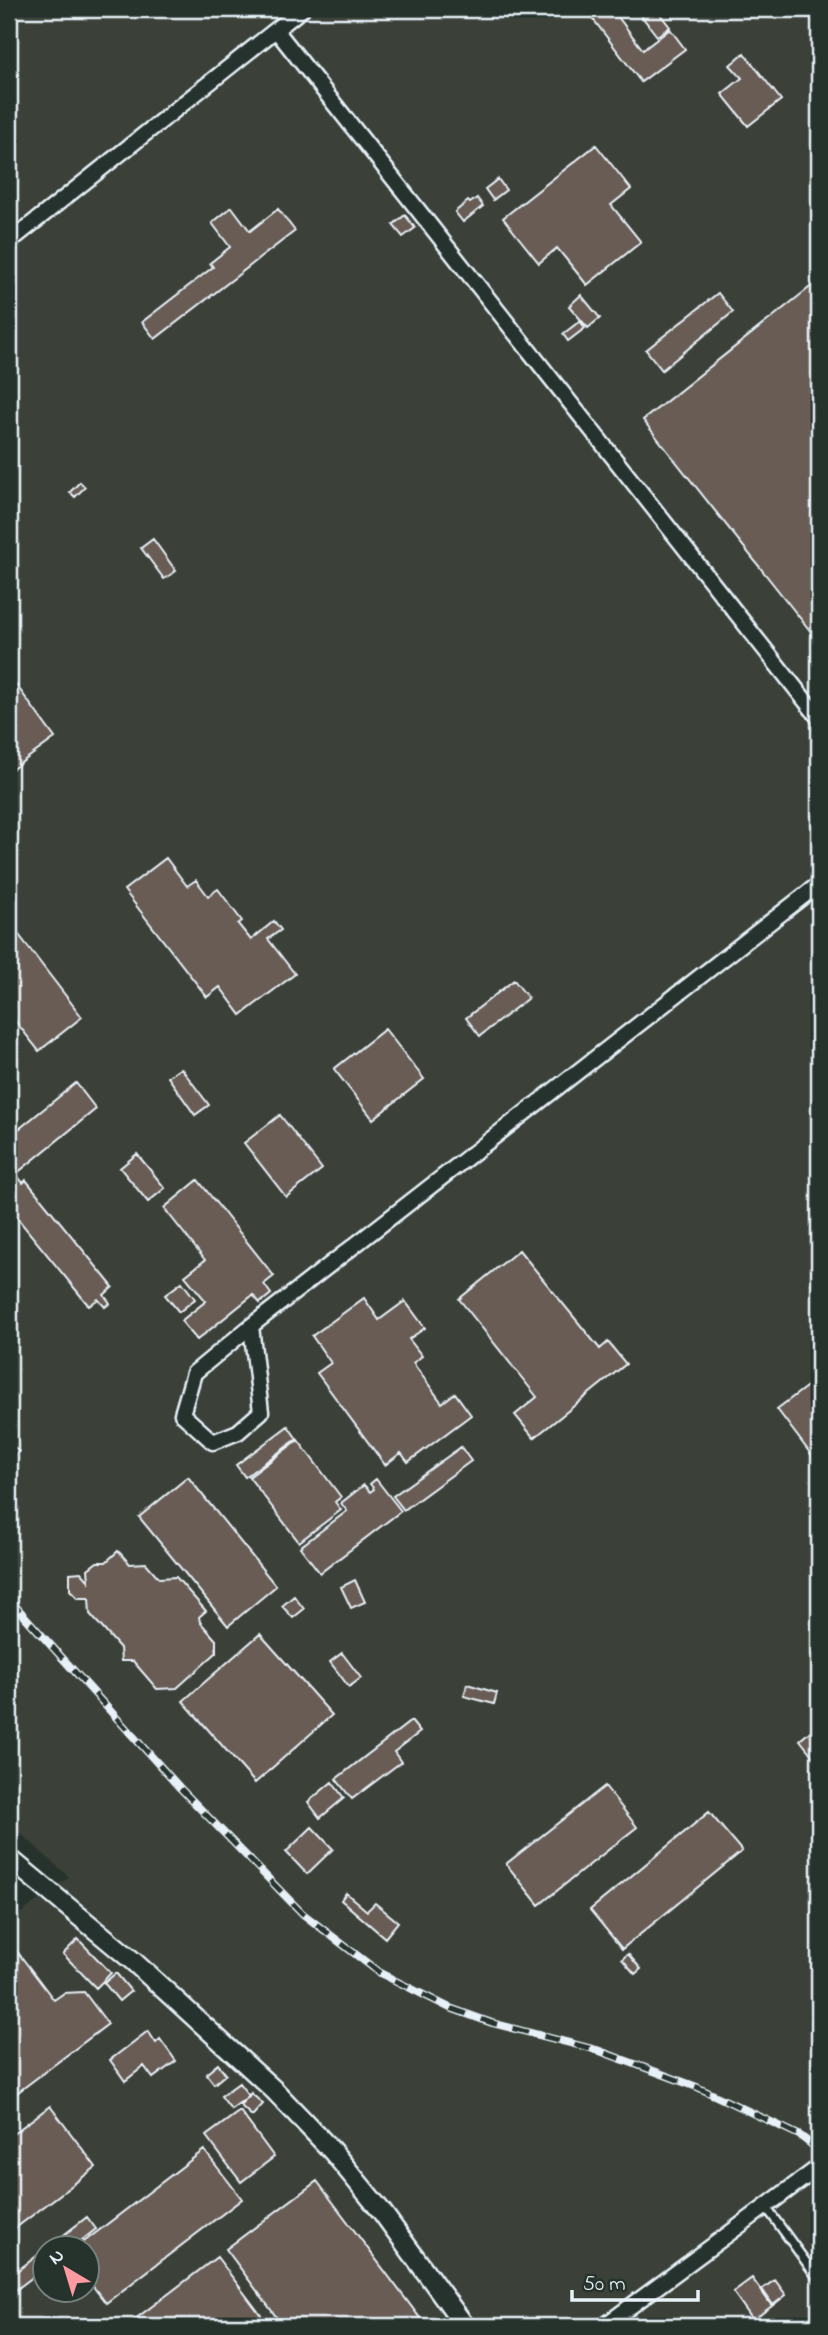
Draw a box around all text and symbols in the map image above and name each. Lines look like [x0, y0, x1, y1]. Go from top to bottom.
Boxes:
north arrow [32, 2234, 102, 2304]
text: N [44, 2243, 71, 2272]
scale bar [572, 2258, 698, 2302]
text: 50 m [583, 2270, 626, 2300]

